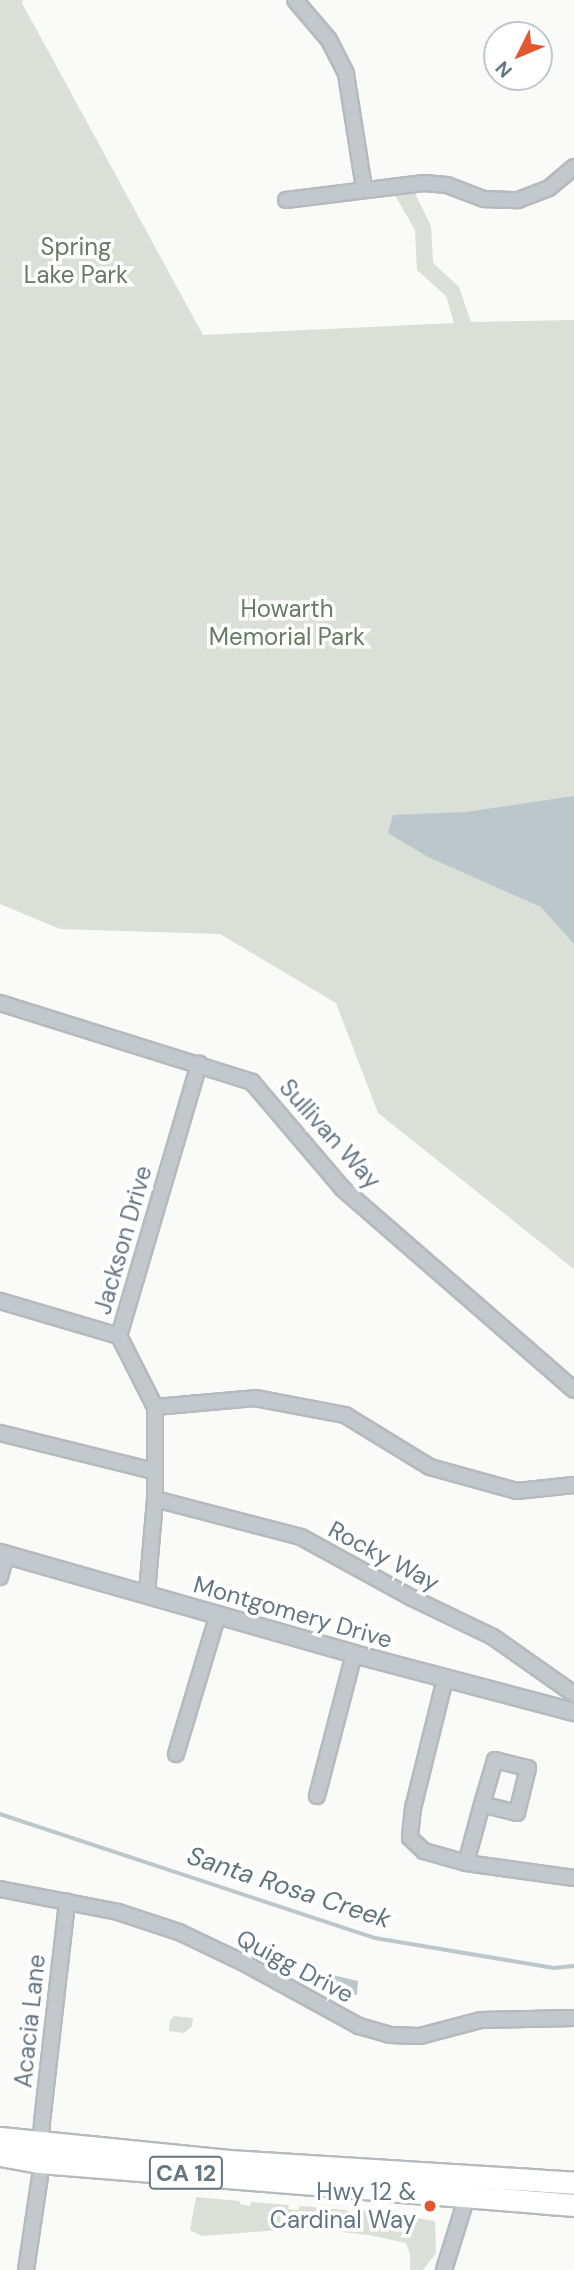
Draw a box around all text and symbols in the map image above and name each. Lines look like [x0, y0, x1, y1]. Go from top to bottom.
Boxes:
north arrow [483, 21, 553, 91]
text: N [490, 56, 518, 83]
park label: Spring Lake Park [24, 233, 128, 289]
park label: Howarth Memorial Park [209, 595, 365, 651]
street label: Sullivan Way [273, 1073, 387, 1195]
street label: Jackson Drive [88, 1162, 158, 1318]
street label: Rocky Way [324, 1515, 444, 1597]
street label: Montgomery Drive [190, 1570, 396, 1654]
water label: Santa Rosa Creek [183, 1840, 395, 1936]
street label: Quigg Drive [232, 1923, 358, 2009]
street label: Acacia Lane [9, 1953, 51, 2089]
road number: CA 12 [148, 2154, 224, 2192]
place label: Hwy 12 & Cardinal Way [270, 2178, 416, 2234]
marker: Hwy 12 & Cardinal Way [422, 2198, 438, 2214]

